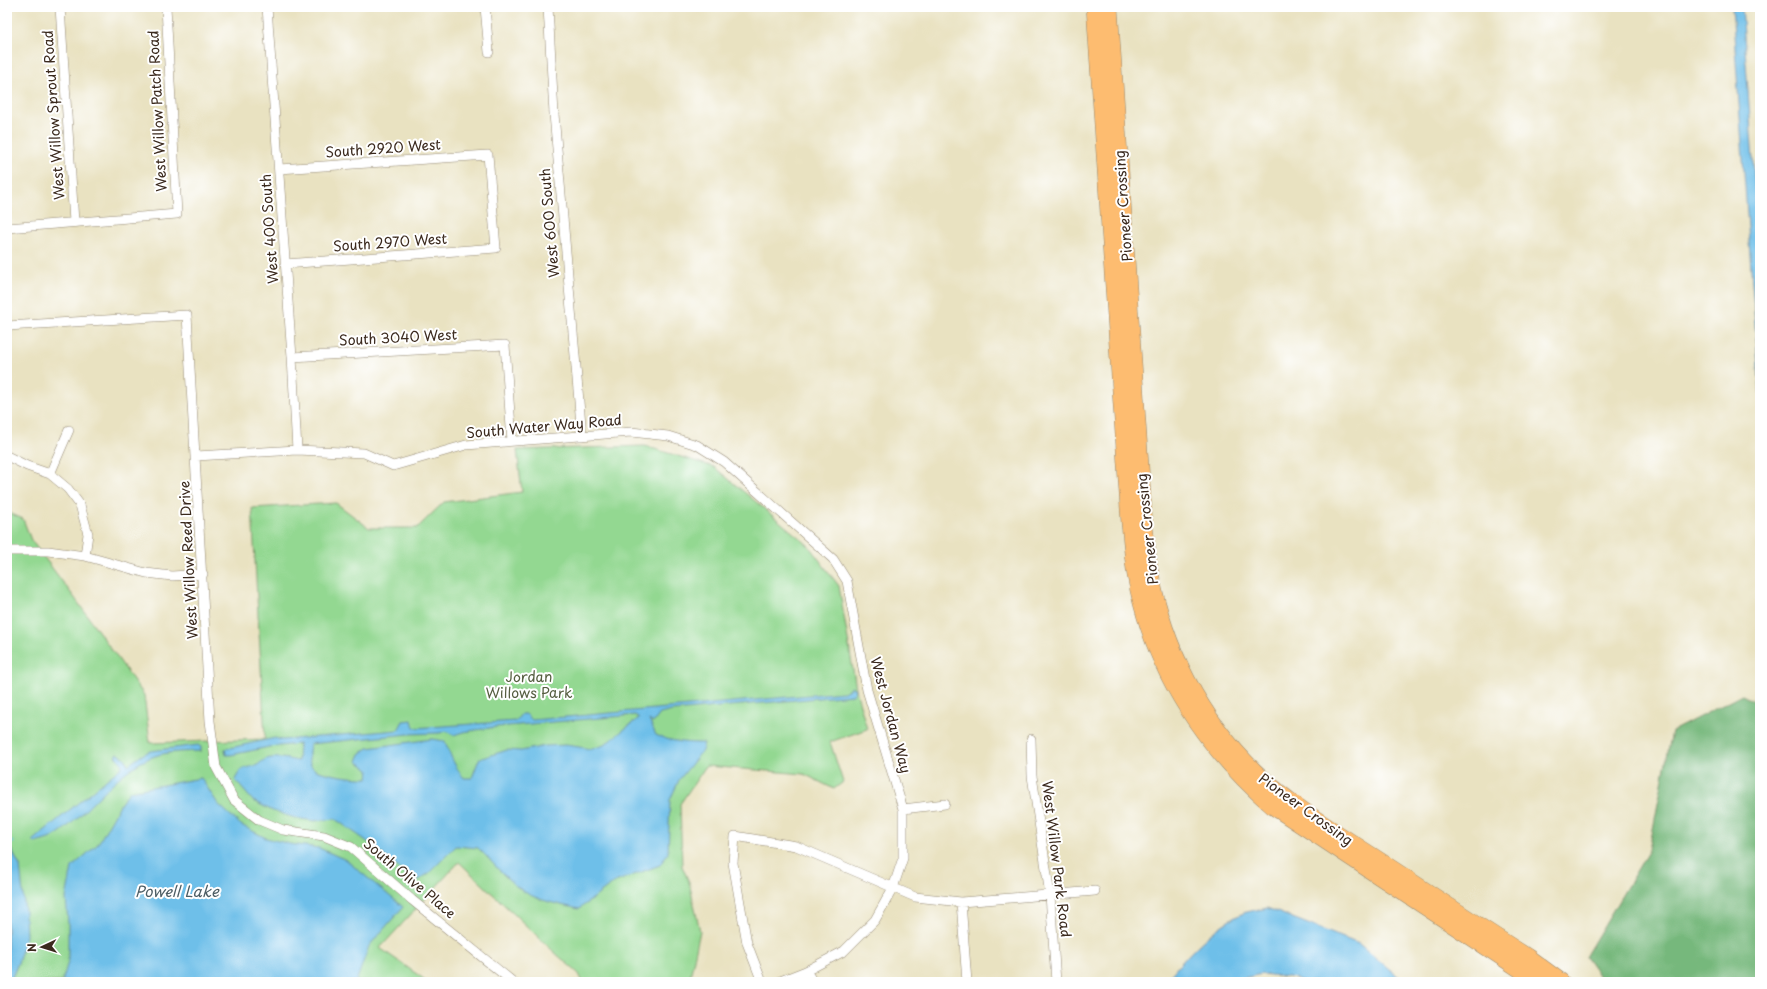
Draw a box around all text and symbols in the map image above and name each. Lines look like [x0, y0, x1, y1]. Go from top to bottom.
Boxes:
street label: West Willow Sprout Road [37, 29, 69, 201]
street label: West Willow Patch Road [142, 30, 172, 192]
street label: South 2920 West [325, 133, 442, 163]
street label: Pioneer Crossing [1109, 150, 1137, 262]
street label: West 600 South [534, 167, 564, 279]
street label: West 400 South [255, 173, 283, 285]
street label: South 2970 West [332, 228, 448, 256]
street label: South 3040 West [338, 323, 458, 351]
street label: South Water Way Road [465, 409, 623, 443]
street label: Pioneer Crossing [1131, 472, 1163, 586]
street label: West Willow Reed Drive [173, 480, 203, 640]
street label: West Jordan Way [865, 654, 917, 776]
park label: Jordan Willows Park [486, 666, 573, 703]
street label: Pioneer Crossing [1255, 768, 1357, 850]
street label: West Willow Park Road [1037, 779, 1077, 939]
street label: South Olive Place [359, 833, 461, 923]
water label: Powell Lake [135, 879, 220, 902]
north arrow [22, 927, 62, 967]
text: N [23, 943, 40, 953]

